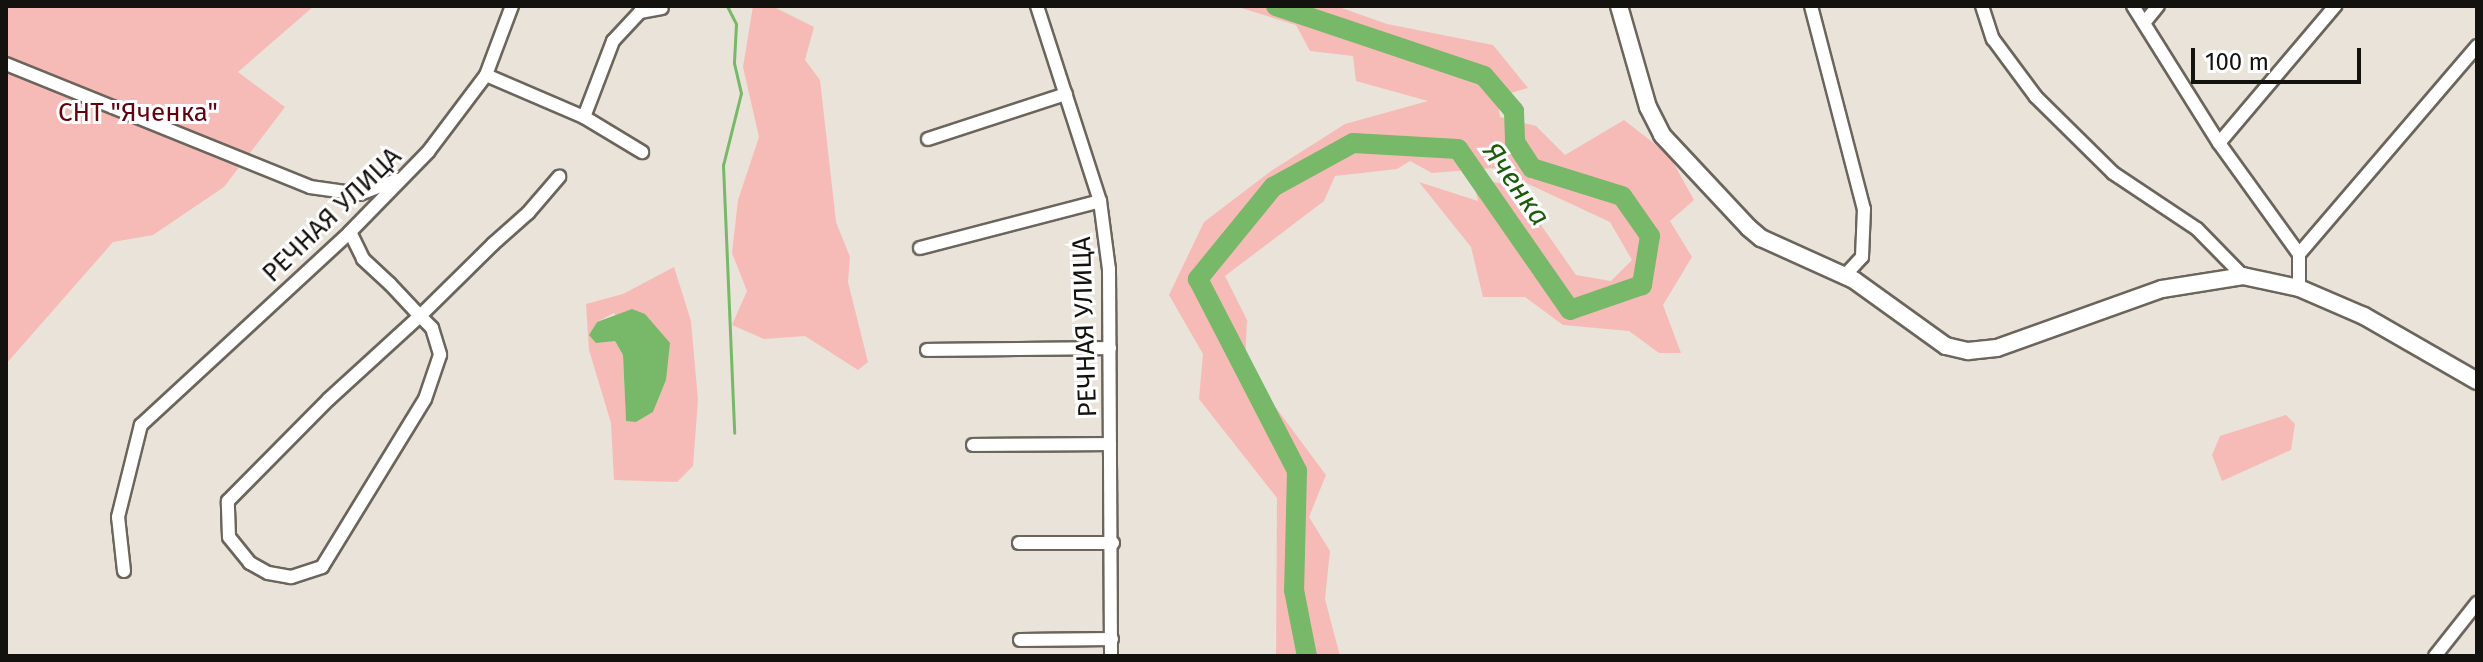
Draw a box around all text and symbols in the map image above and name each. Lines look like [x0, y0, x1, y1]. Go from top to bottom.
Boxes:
scale bar [2195, 32, 2365, 82]
text: 100 m [2205, 48, 2269, 76]
park label: СНТ "Яченка" [58, 97, 218, 129]
water label: Яченка [1475, 136, 1557, 232]
street label: РЕЧНАЯ УЛИЦА [256, 141, 408, 289]
street label: РЕЧНАЯ УЛИЦА [1066, 236, 1104, 418]

